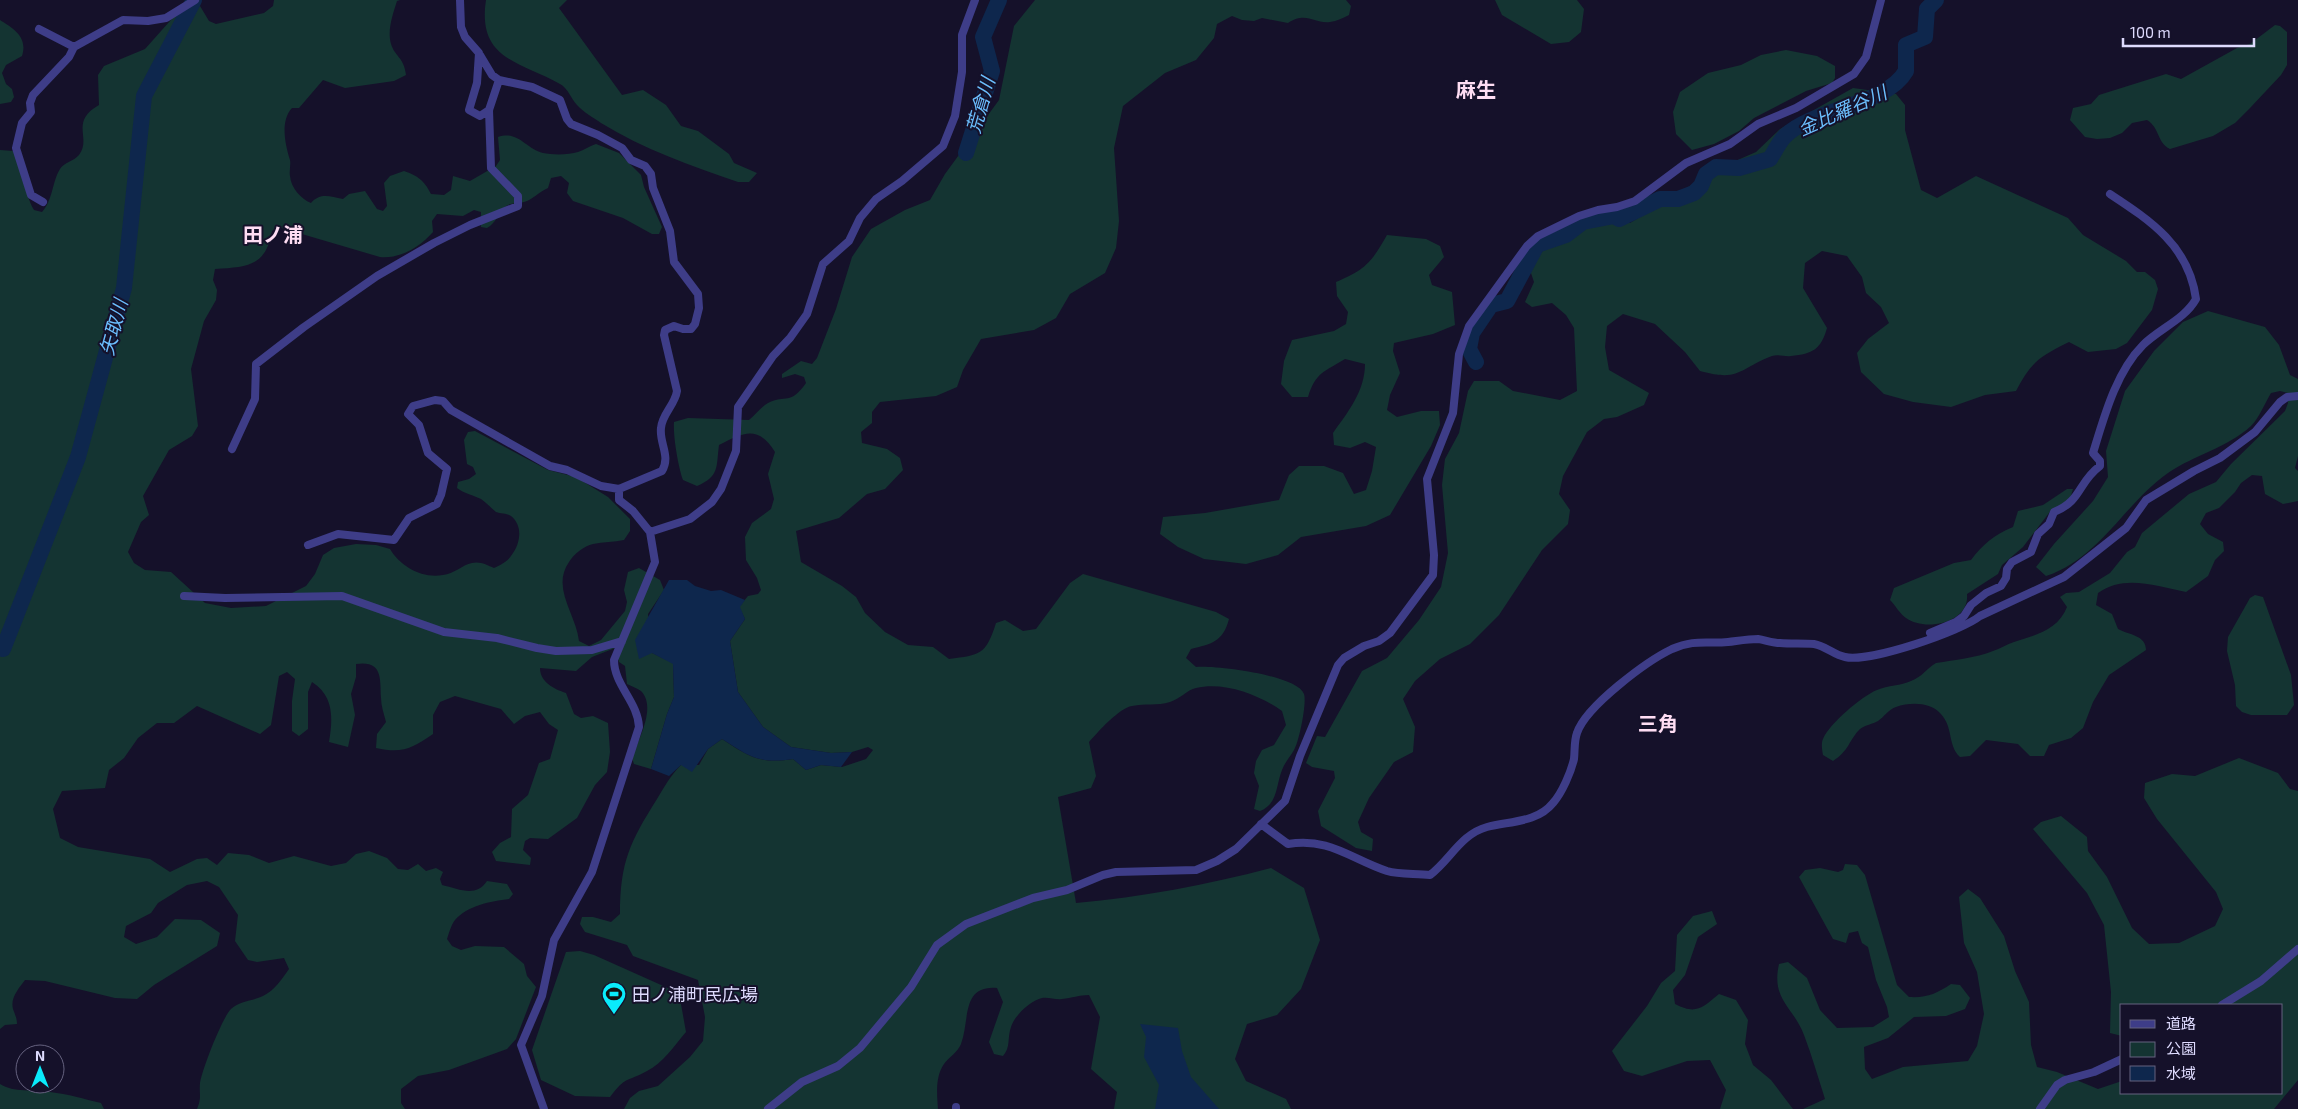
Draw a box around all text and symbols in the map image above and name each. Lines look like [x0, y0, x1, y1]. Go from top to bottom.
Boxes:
scale bar [2123, 15, 2254, 47]
text: 100 m [2130, 23, 2171, 41]
water label: 荒倉川 [961, 73, 999, 136]
district label: 麻生 [1456, 77, 1496, 101]
water label: 金比羅谷川 [1794, 79, 1892, 140]
district label: 田ノ浦 [243, 222, 303, 246]
water label: 矢取川 [95, 295, 132, 358]
district label: 三角 [1638, 711, 1678, 735]
sports icon: 田ノ浦町民広場 [601, 981, 627, 1015]
place label: 田ノ浦町民広場 [632, 983, 758, 1005]
legend [2120, 1004, 2283, 1094]
text: 道路 [2166, 1014, 2196, 1032]
text: 公園 [2166, 1039, 2196, 1057]
north arrow [15, 1044, 65, 1094]
text: N [35, 1047, 45, 1064]
text: 水域 [2166, 1064, 2196, 1082]

